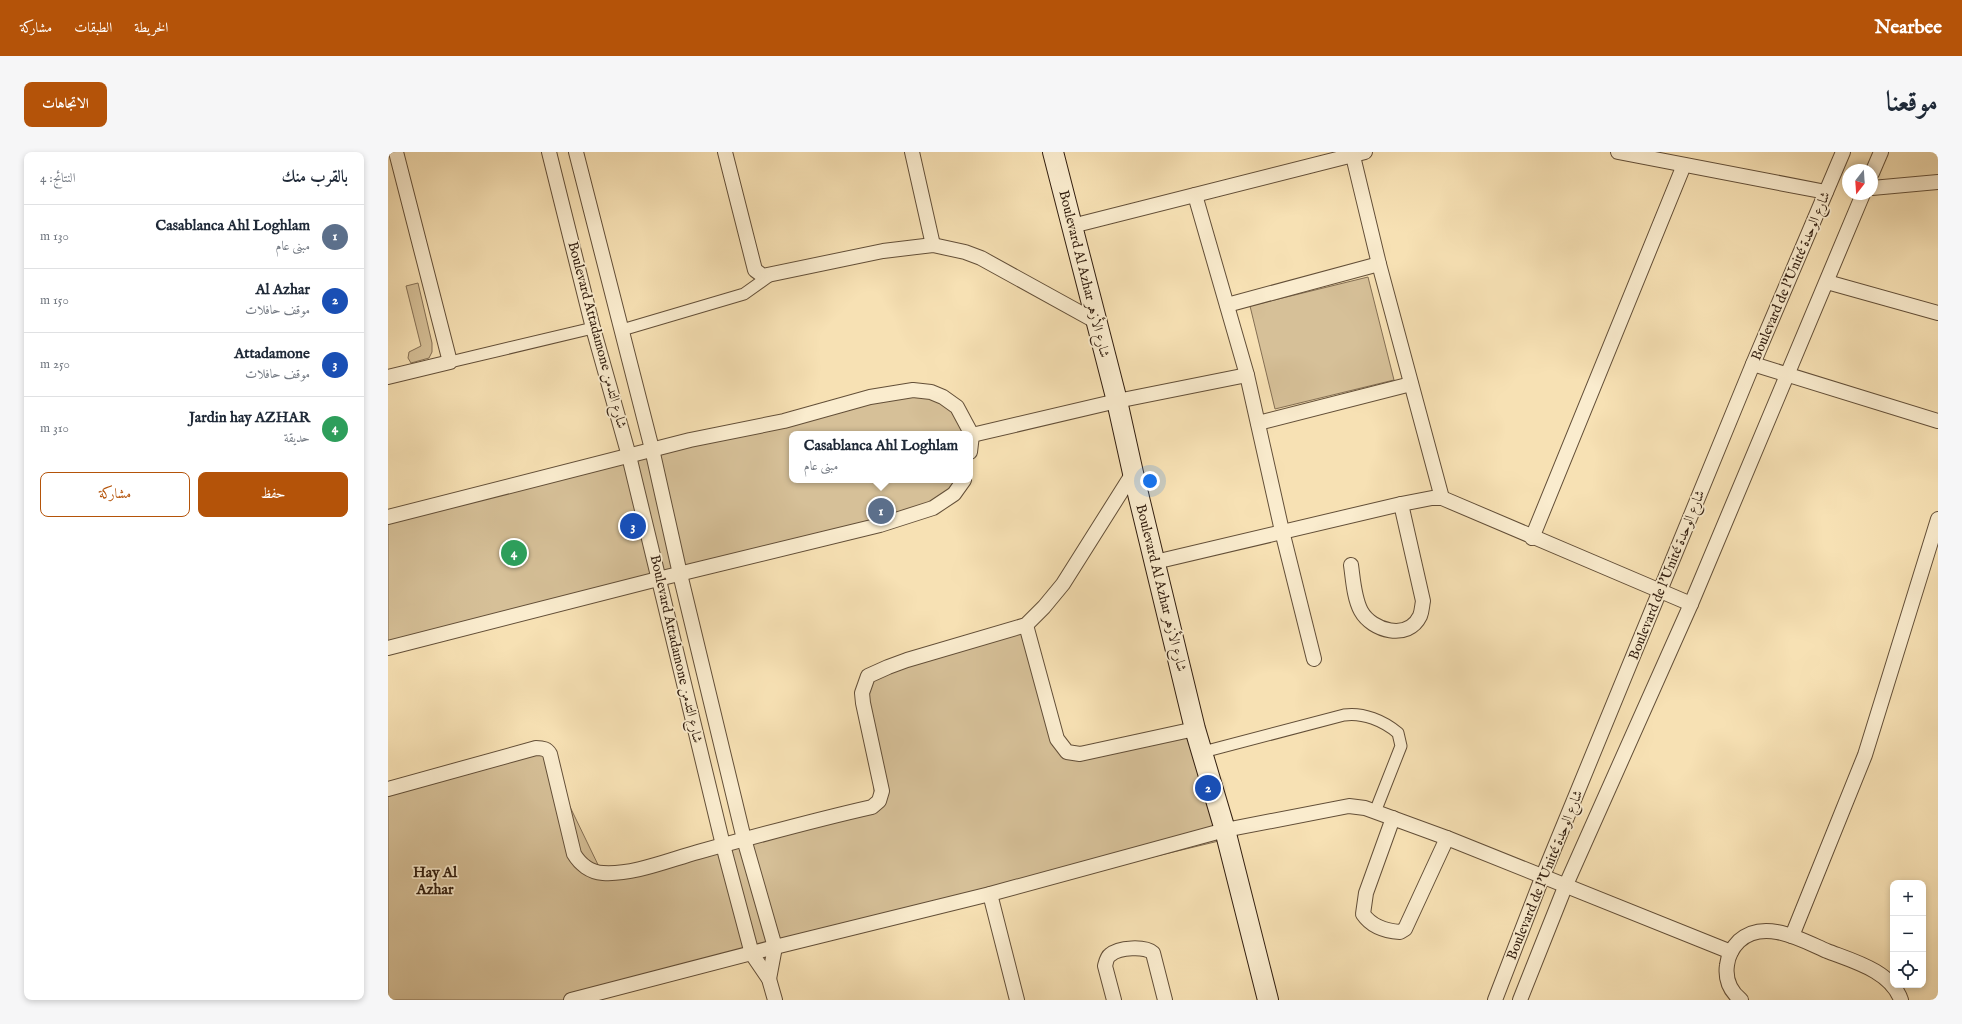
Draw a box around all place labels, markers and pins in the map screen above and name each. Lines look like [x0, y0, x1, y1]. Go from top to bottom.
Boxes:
pin: 1 [868, 496, 894, 526]
pin: 3 [620, 511, 646, 541]
pin: 4 [501, 538, 527, 568]
pin: 2 [1195, 773, 1221, 803]

